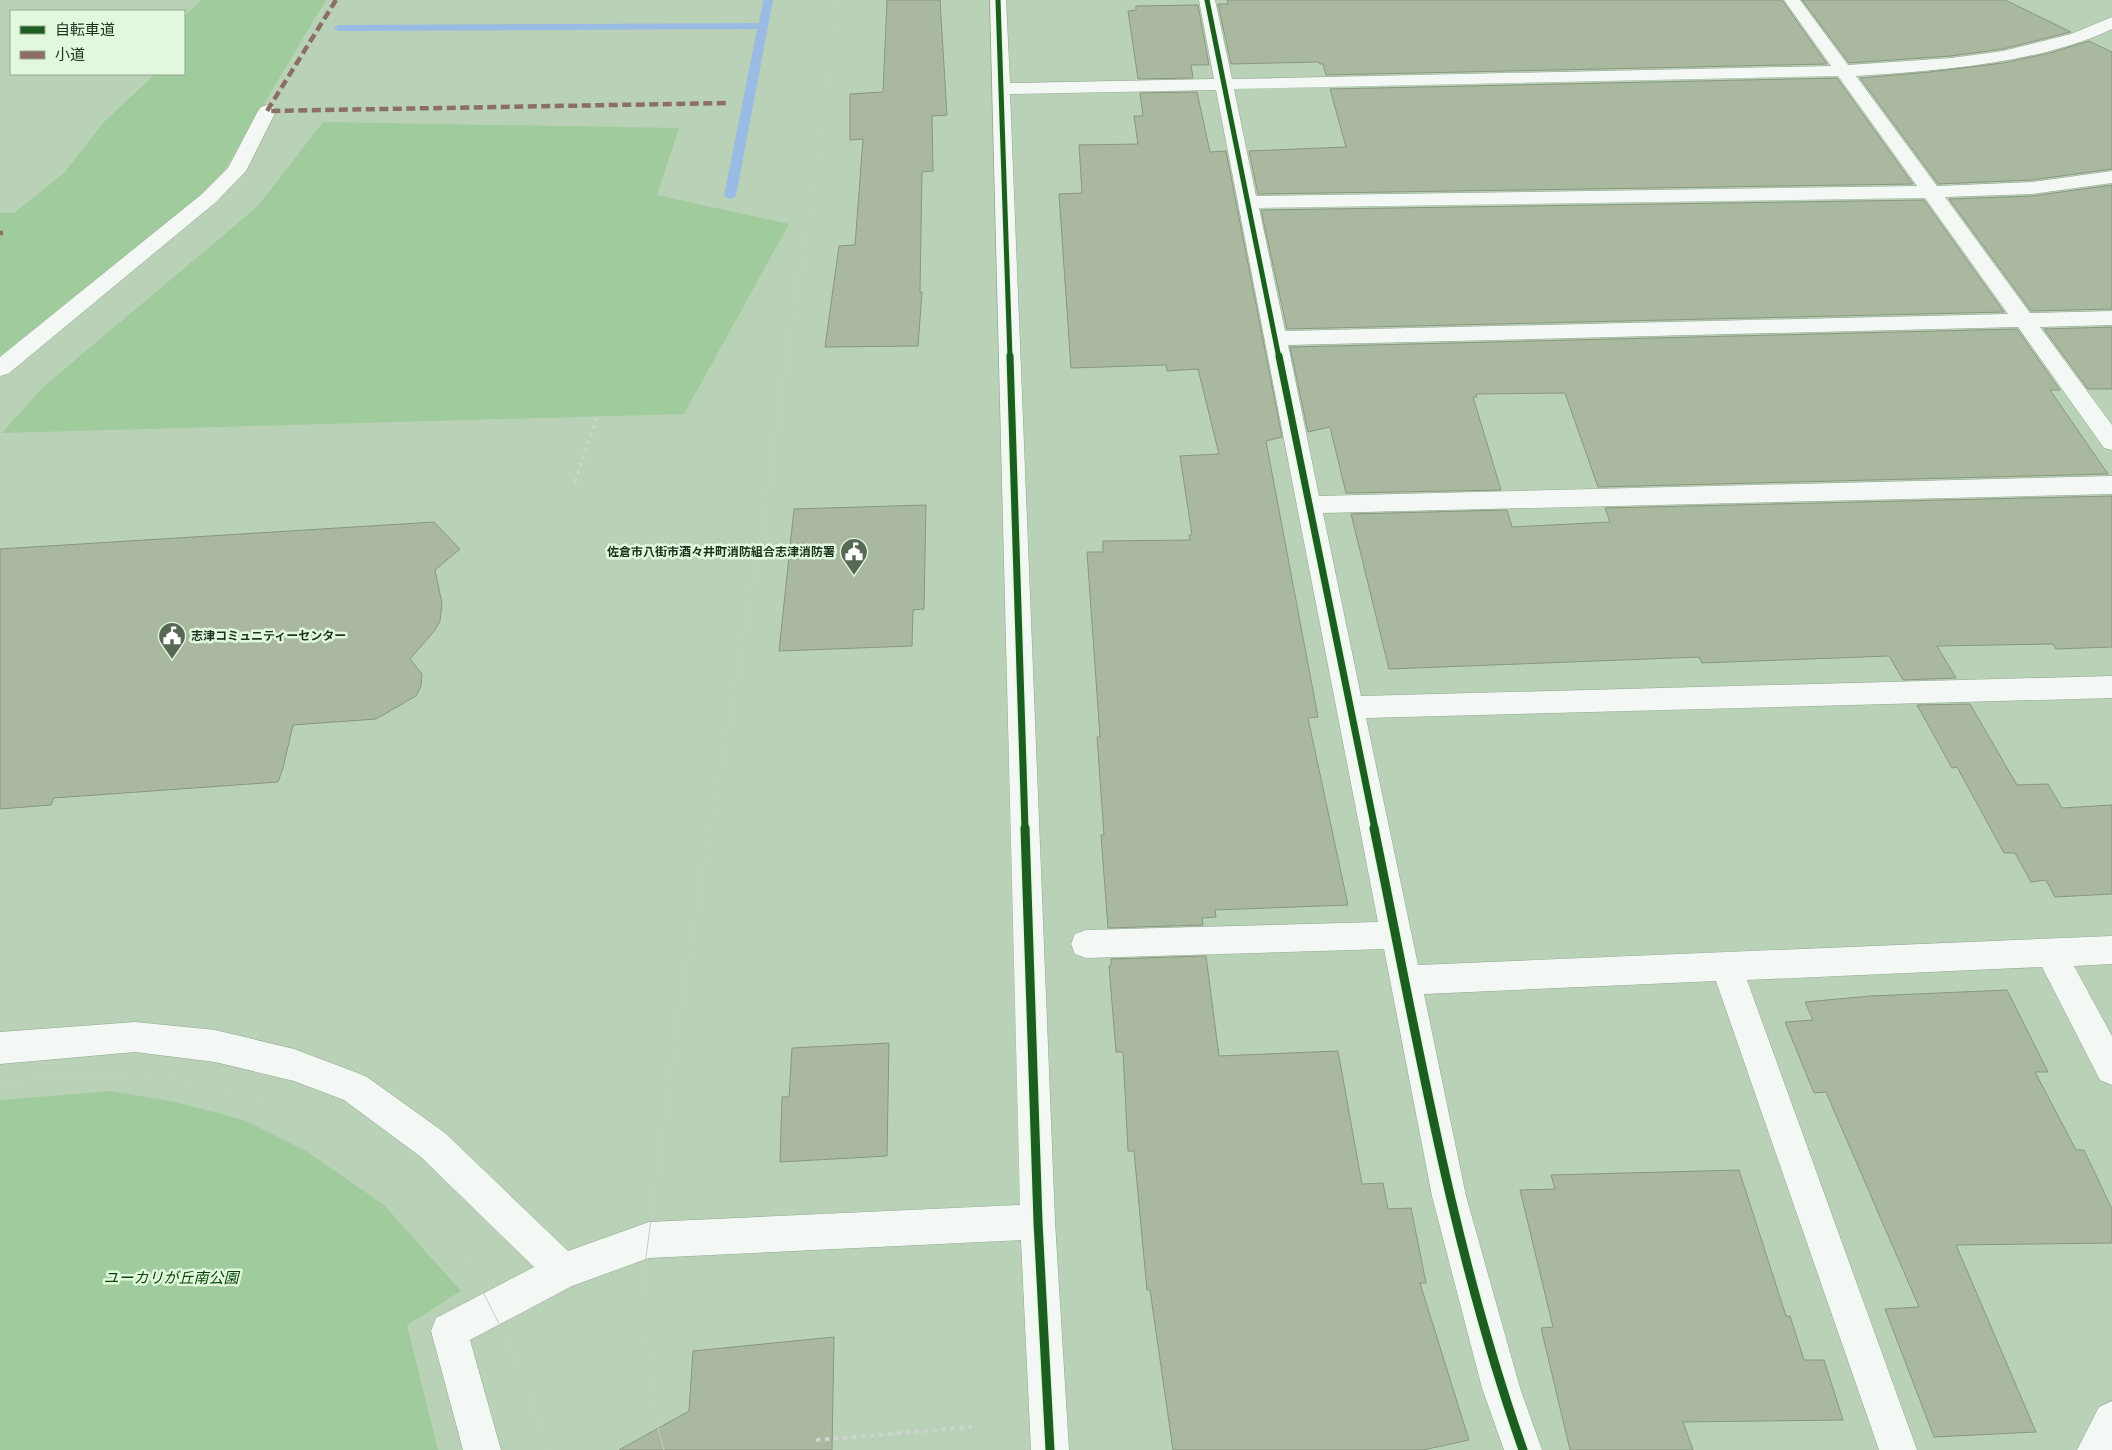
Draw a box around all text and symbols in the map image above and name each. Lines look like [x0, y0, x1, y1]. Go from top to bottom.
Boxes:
legend [10, 10, 185, 75]
text: 自転車道 [55, 19, 115, 40]
text: 小道 [55, 44, 85, 65]
public building icon: 佐倉市八街市酒々井町消防組合志津消防署 [839, 537, 869, 576]
place label: 佐倉市八街市酒々井町消防組合志津消防署 [607, 544, 835, 560]
public building icon: 志津コミュニティーセンター [157, 621, 187, 660]
place label: 志津コミュニティーセンター [191, 628, 346, 644]
park label: ユーカリが丘南公園 [103, 1267, 240, 1288]

